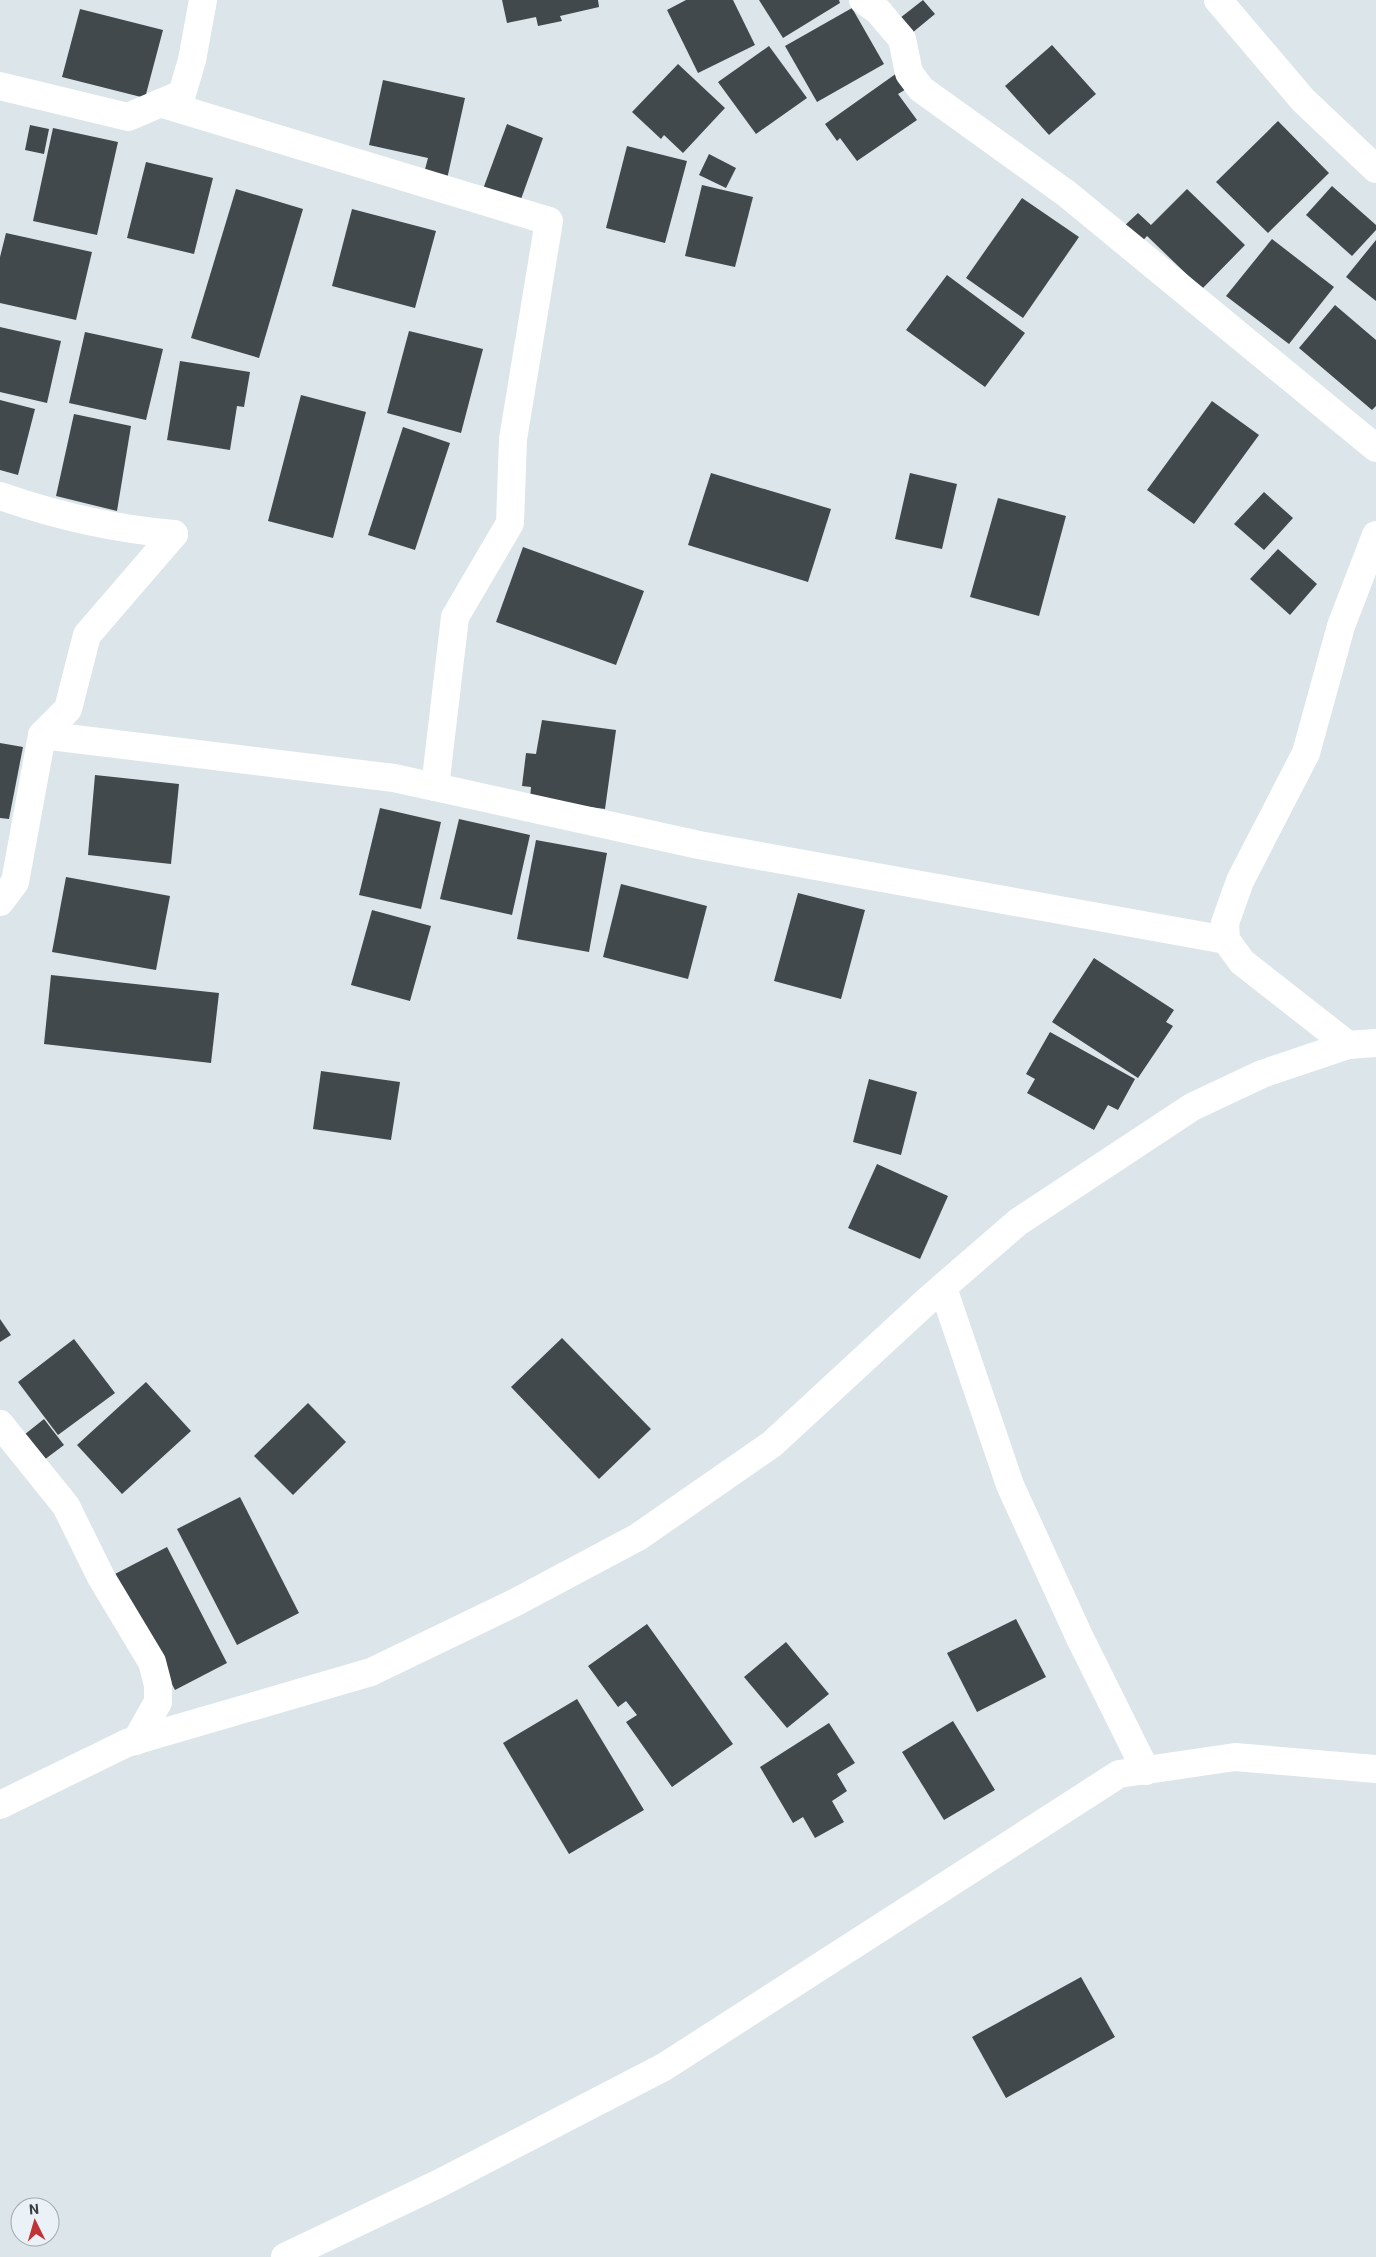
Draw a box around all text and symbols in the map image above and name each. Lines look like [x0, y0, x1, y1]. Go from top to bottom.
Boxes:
north arrow [10, 2197, 60, 2247]
text: N [28, 2201, 39, 2217]

